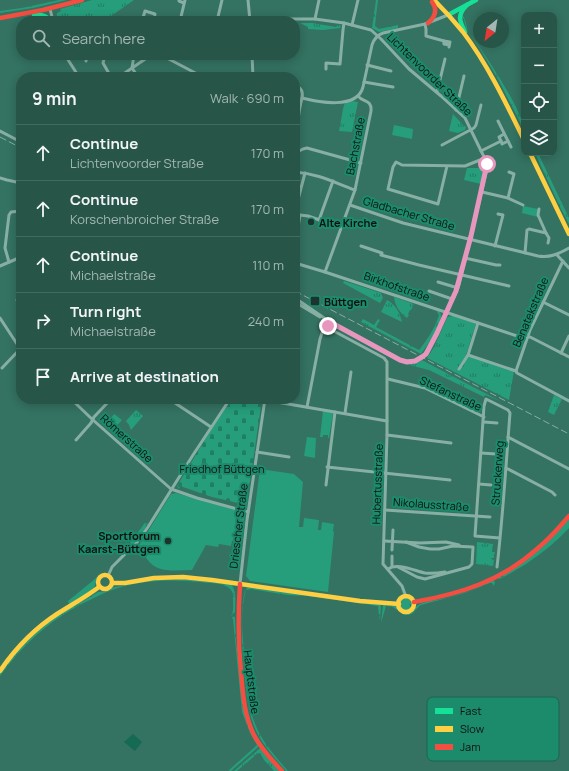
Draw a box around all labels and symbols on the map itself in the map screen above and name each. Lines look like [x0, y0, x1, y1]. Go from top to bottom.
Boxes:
north arrow [473, 12, 509, 48]
street label: Lichtenvoorder Straße [384, 29, 476, 119]
street label: Bachstraße [342, 115, 368, 176]
route start [478, 155, 496, 173]
street label: Gladbacher Straße [361, 193, 457, 233]
place label: Alte Kirche [319, 215, 377, 230]
marker: Alte Kirche [306, 217, 316, 227]
street label: Birkhofstraße [362, 268, 432, 304]
street label: Benatekstraße [509, 274, 552, 349]
place label: Büttgen [324, 294, 367, 309]
marker: Büttgen [309, 295, 321, 307]
route end [319, 317, 337, 335]
street label: Stefanstraße [418, 372, 485, 414]
street label: Römerstraße [97, 410, 157, 466]
street label: Struckerweg [487, 440, 507, 506]
street label: Hubertusstraße [368, 443, 386, 525]
park label: Friedhof Büttgen [180, 461, 264, 476]
street label: Driescher Straße [225, 482, 251, 569]
street label: Nikolausstraße [393, 494, 470, 514]
place label: Sportforum Kaarst-Büttgen [78, 528, 160, 556]
marker: Sportforum Kaarst-Büttgen [163, 536, 173, 546]
street label: Hauptstraße [241, 649, 263, 715]
legend [427, 697, 559, 761]
text: Fast [460, 703, 482, 718]
text: Slow [460, 721, 485, 736]
text: Jam [460, 739, 481, 754]

